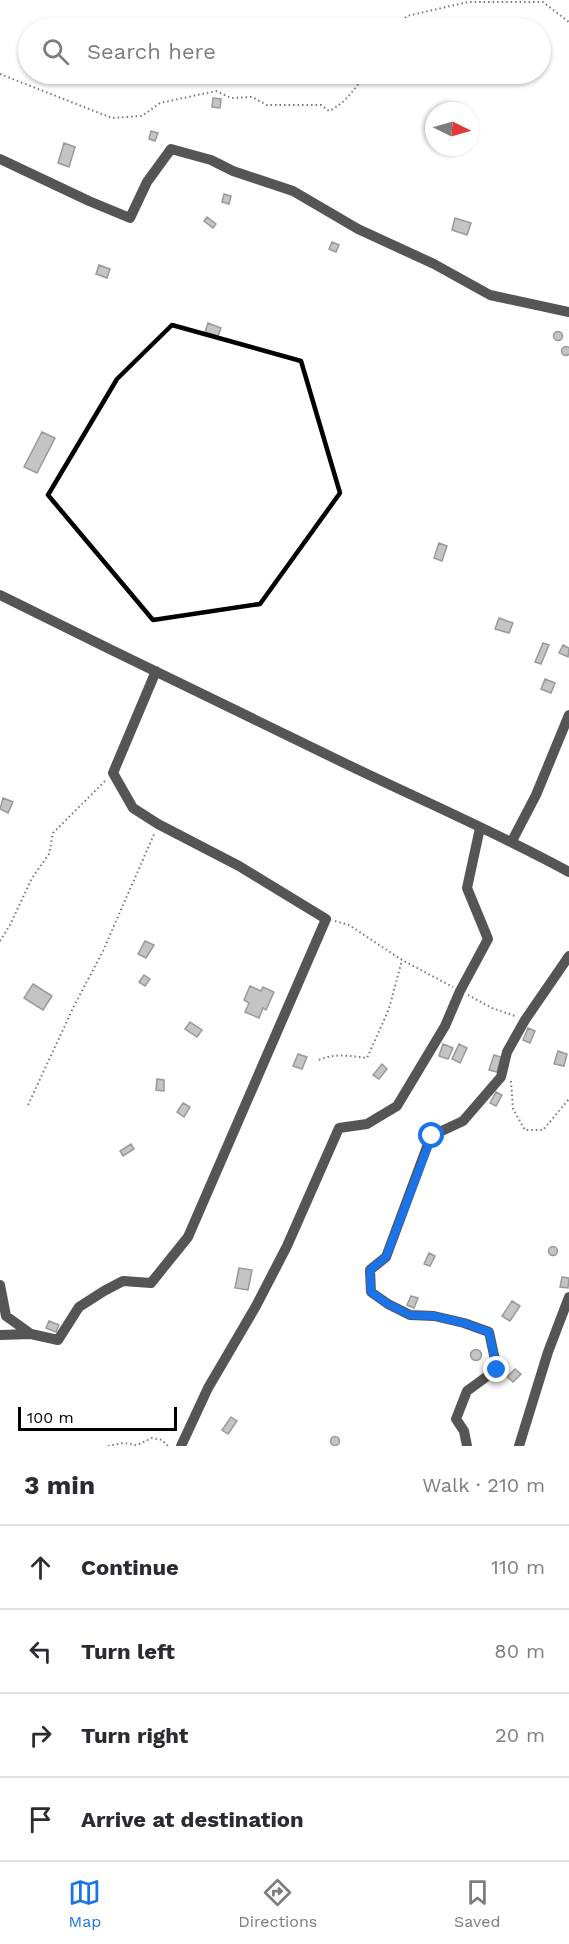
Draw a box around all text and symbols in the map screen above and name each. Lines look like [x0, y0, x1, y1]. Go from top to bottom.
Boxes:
search box [18, 18, 551, 84]
icon: search [39, 35, 72, 68]
text: Search here [87, 39, 216, 64]
north arrow [425, 102, 479, 156]
route start [418, 1122, 444, 1148]
route end [483, 1356, 509, 1382]
scale bar [18, 1404, 177, 1432]
text: 100 m [27, 1408, 74, 1427]
text: 3 min [24, 1470, 95, 1500]
text: Walk · 210 m [422, 1473, 545, 1497]
icon: ahead [24, 1551, 57, 1584]
text: Continue [81, 1555, 179, 1580]
text: 110 m [491, 1555, 545, 1579]
icon: left [24, 1635, 57, 1668]
text: Turn left [81, 1639, 175, 1664]
text: 80 m [494, 1639, 545, 1663]
icon: right [24, 1719, 57, 1752]
text: Turn right [81, 1723, 188, 1748]
text: 20 m [495, 1723, 545, 1747]
icon: arrive [24, 1803, 57, 1836]
text: Arrive at destination [81, 1807, 304, 1832]
tab: Map [68, 1876, 101, 1931]
tab: Directions [238, 1876, 317, 1931]
tab: Saved [454, 1876, 501, 1931]

